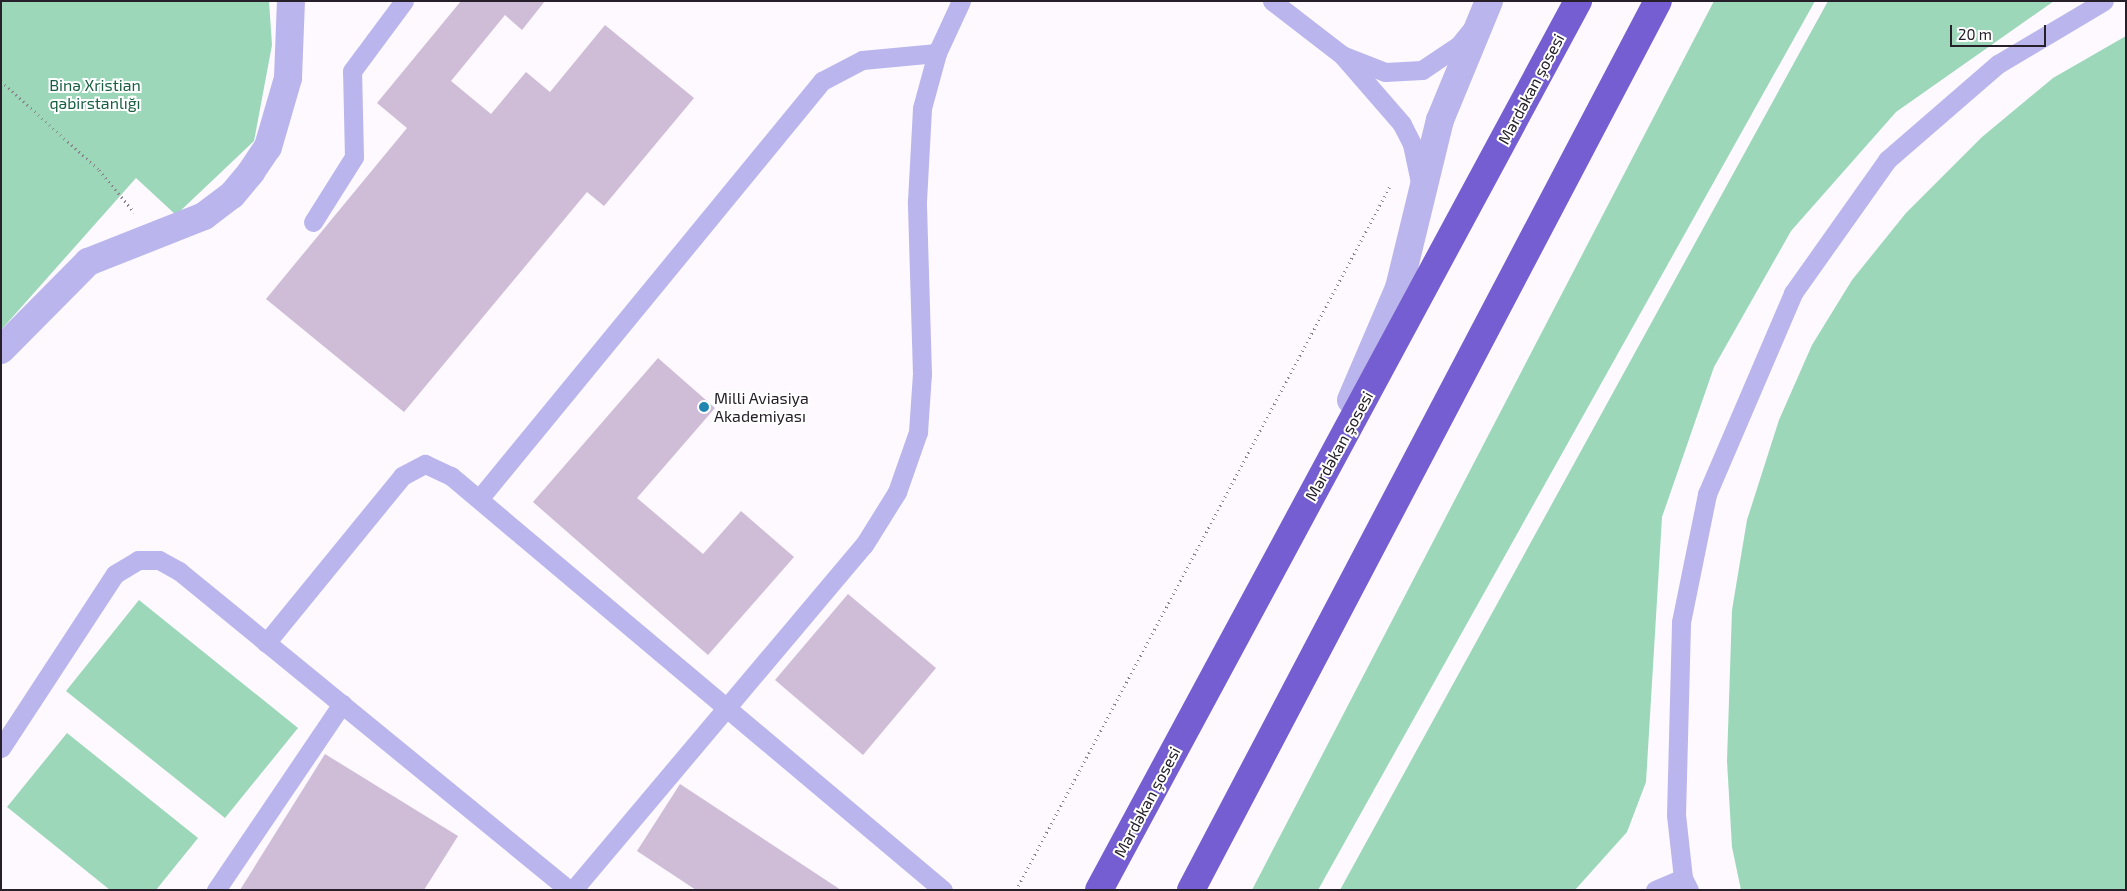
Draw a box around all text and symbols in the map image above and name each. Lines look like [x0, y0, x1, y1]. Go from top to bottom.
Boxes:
scale bar [1952, 15, 2048, 47]
text: 20 m [1958, 25, 1992, 43]
street label: Mərdəkan şosesi [1494, 30, 1568, 148]
park label: Binə Xristian qəbirstanlığı [49, 75, 141, 113]
place label: Milli Aviasiya Akademiyası [714, 388, 809, 426]
street label: Mərdəkan şosesi [1301, 388, 1377, 504]
marker: Milli Aviasiya Akademiyası [698, 401, 710, 413]
street label: Mərdəkan şosesi [1110, 743, 1184, 861]

